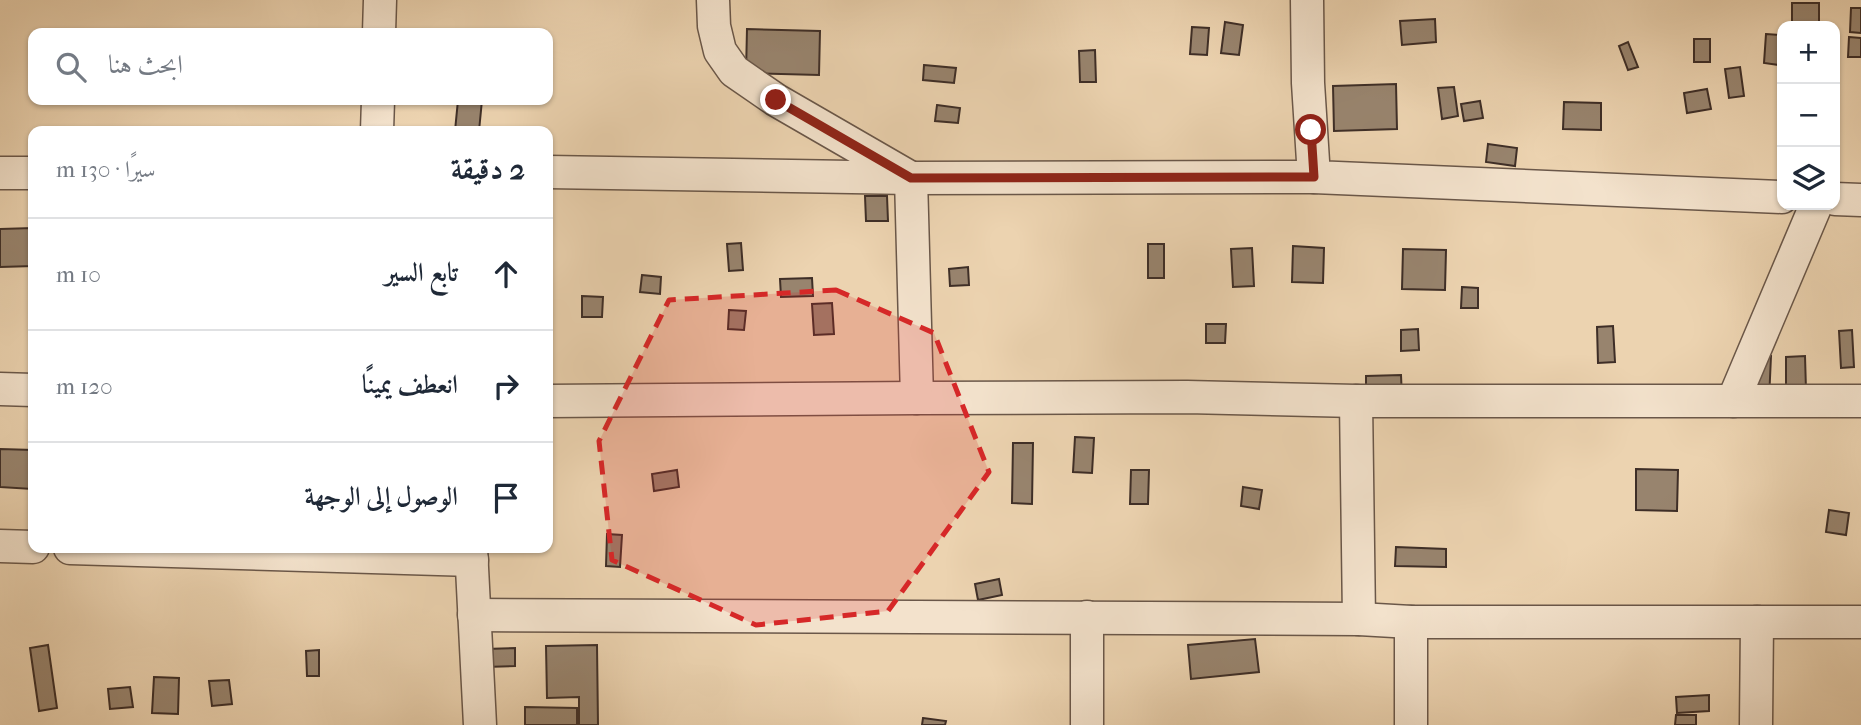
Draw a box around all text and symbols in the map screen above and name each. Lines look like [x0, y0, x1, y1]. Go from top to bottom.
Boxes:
map controls [1777, 21, 1840, 210]
button: + [1777, 21, 1840, 84]
search box [28, 28, 553, 105]
icon: search [52, 48, 90, 86]
text: ابحث هنا [108, 49, 183, 80]
route end [760, 84, 791, 115]
button: − [1777, 84, 1840, 147]
route start [1295, 114, 1326, 145]
button: layers [1777, 147, 1840, 210]
text: 2 دقيقة [451, 152, 525, 187]
text: سيرًا · 130 m [56, 156, 156, 183]
icon: ahead [487, 255, 525, 293]
text: تابع السير [385, 257, 458, 288]
text: 10 m [56, 261, 101, 288]
icon: right [487, 367, 525, 405]
text: انعطف يمينًا [362, 369, 458, 400]
text: 120 m [56, 373, 113, 400]
icon: arrive [487, 479, 525, 517]
text: الوصول إلى الوجهة [304, 481, 458, 512]

